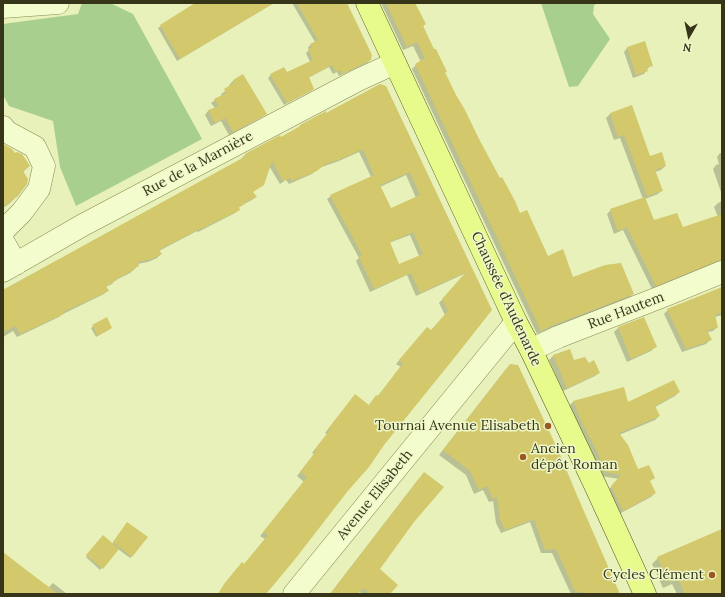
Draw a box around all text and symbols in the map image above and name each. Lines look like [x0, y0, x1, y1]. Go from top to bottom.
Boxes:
north arrow [669, 16, 709, 56]
text: N [682, 40, 692, 55]
street label: Rue de la Marnière [140, 128, 256, 200]
street label: Chaussée d'Audenarde [467, 229, 545, 369]
street label: Rue Hautem [586, 289, 666, 333]
place label: Tournai Avenue Elisabeth [375, 418, 540, 434]
marker: Tournai Avenue Elisabeth [543, 421, 553, 431]
place label: Ancien dépôt Roman [531, 441, 618, 474]
street label: Avenue Elisabeth [334, 447, 416, 543]
marker: Ancien dépôt Roman [518, 452, 528, 462]
place label: Cycles Clément [603, 567, 704, 583]
marker: Cycles Clément [707, 570, 717, 580]

